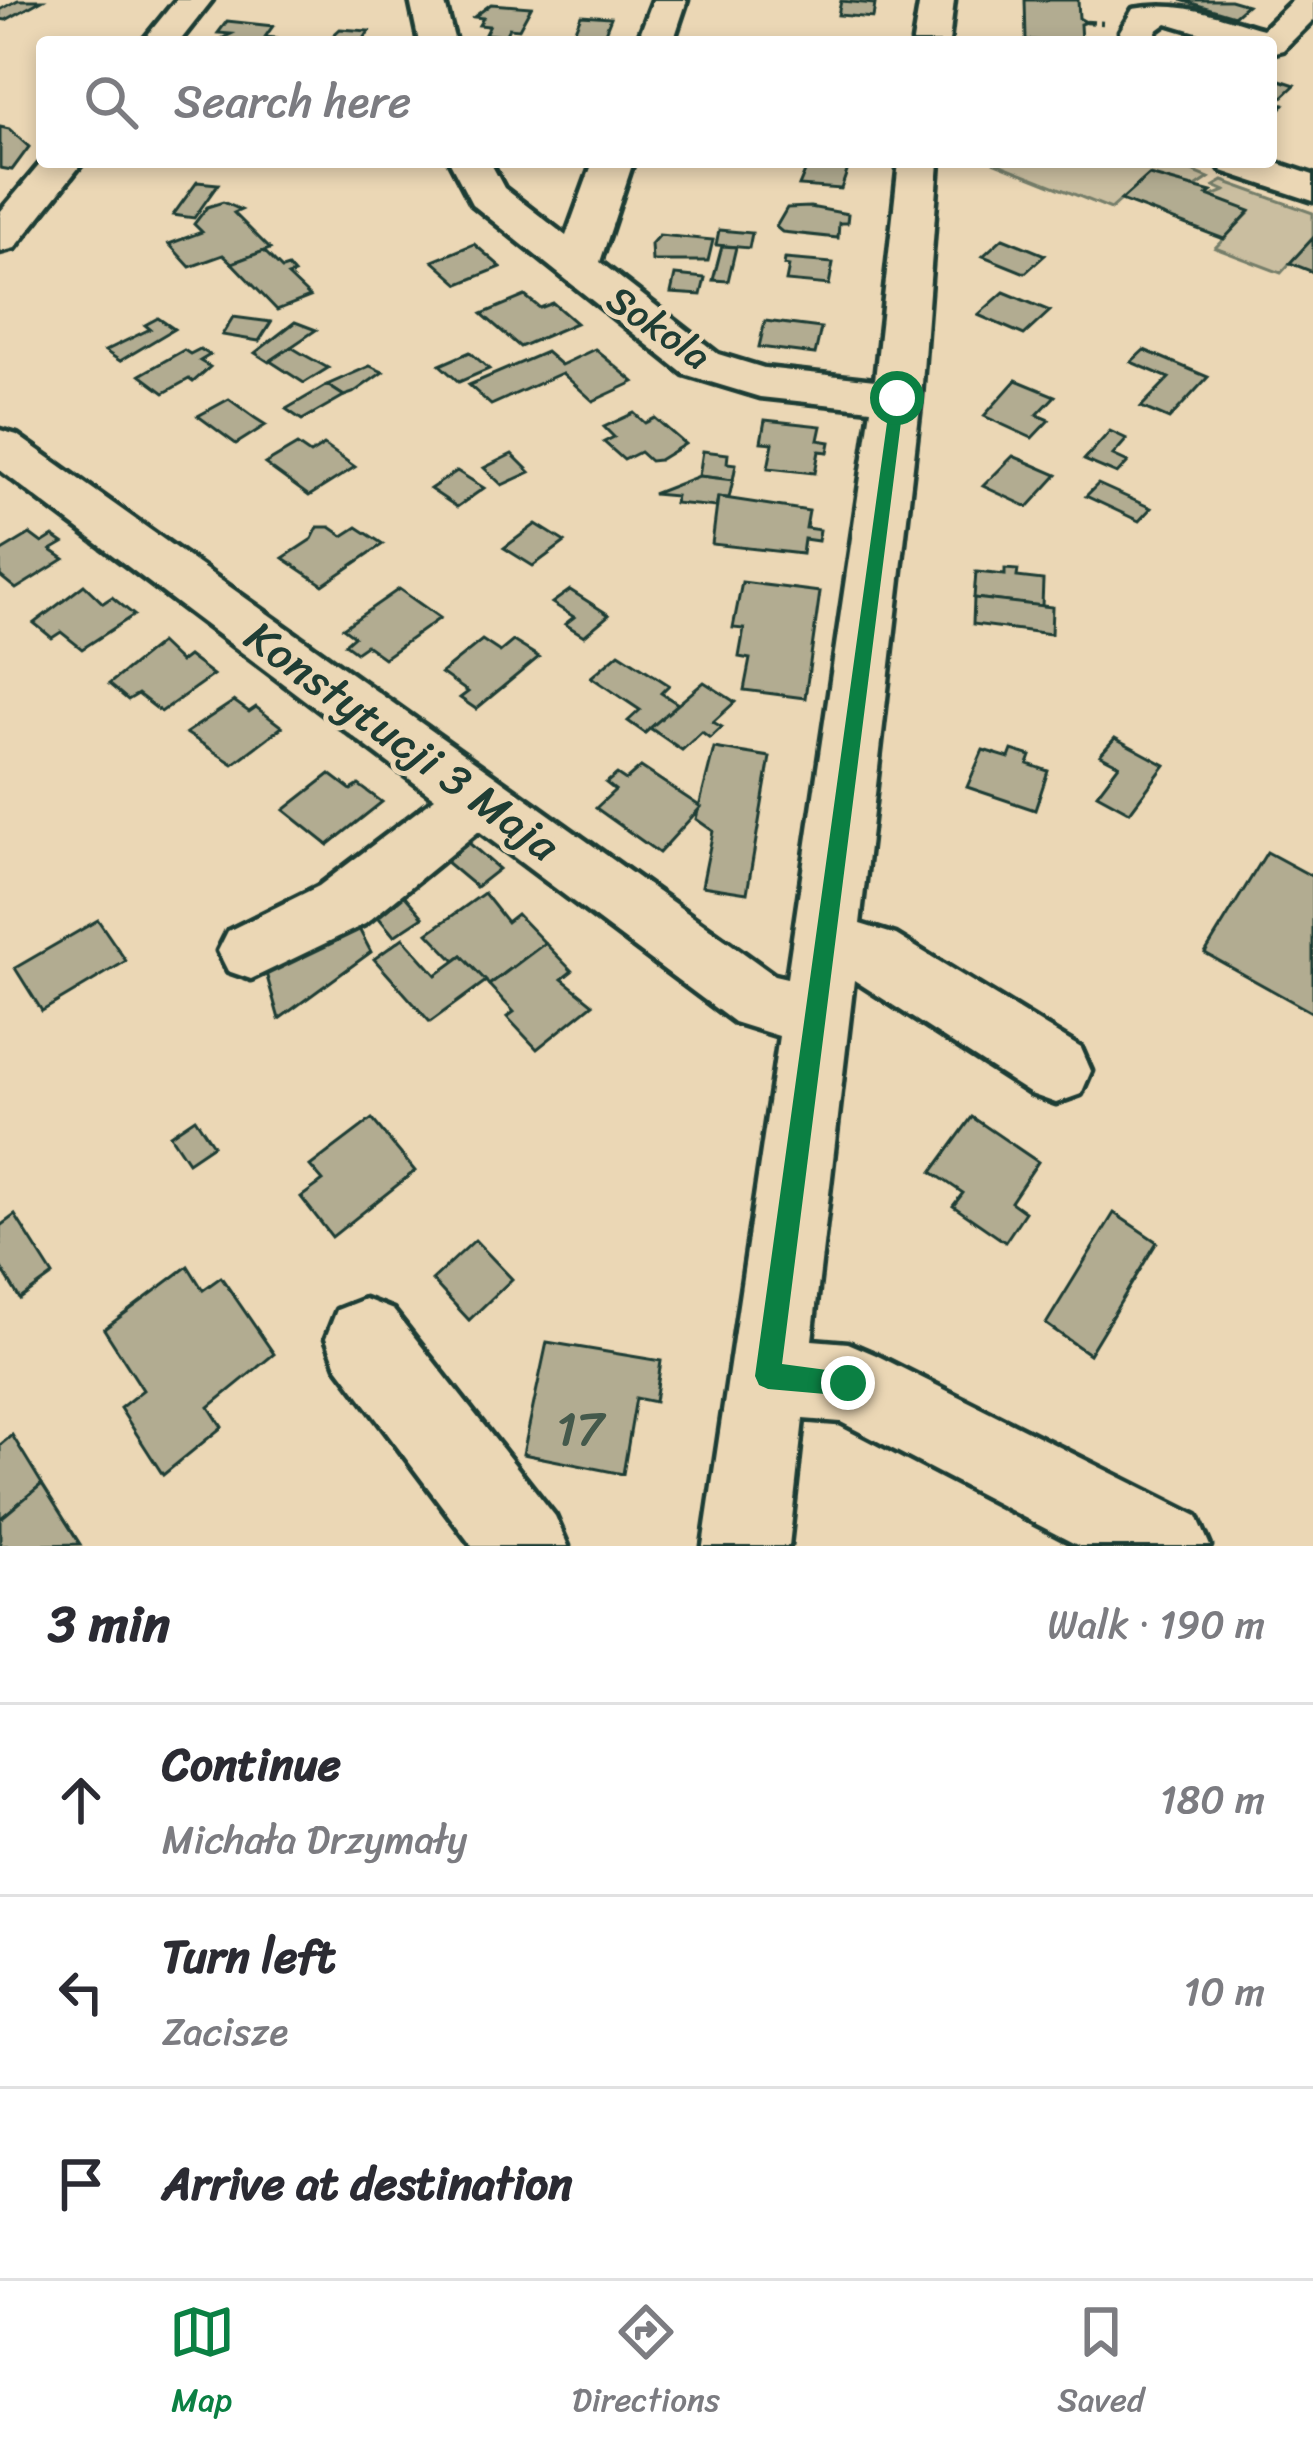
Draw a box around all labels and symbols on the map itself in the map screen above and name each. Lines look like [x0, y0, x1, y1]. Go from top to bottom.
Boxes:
street label: Sokola [592, 266, 726, 389]
route start [870, 371, 924, 425]
street label: Konstytucji 3 Maja [227, 599, 577, 884]
route end [821, 1356, 875, 1410]
house number: 17 [556, 1386, 607, 1471]

